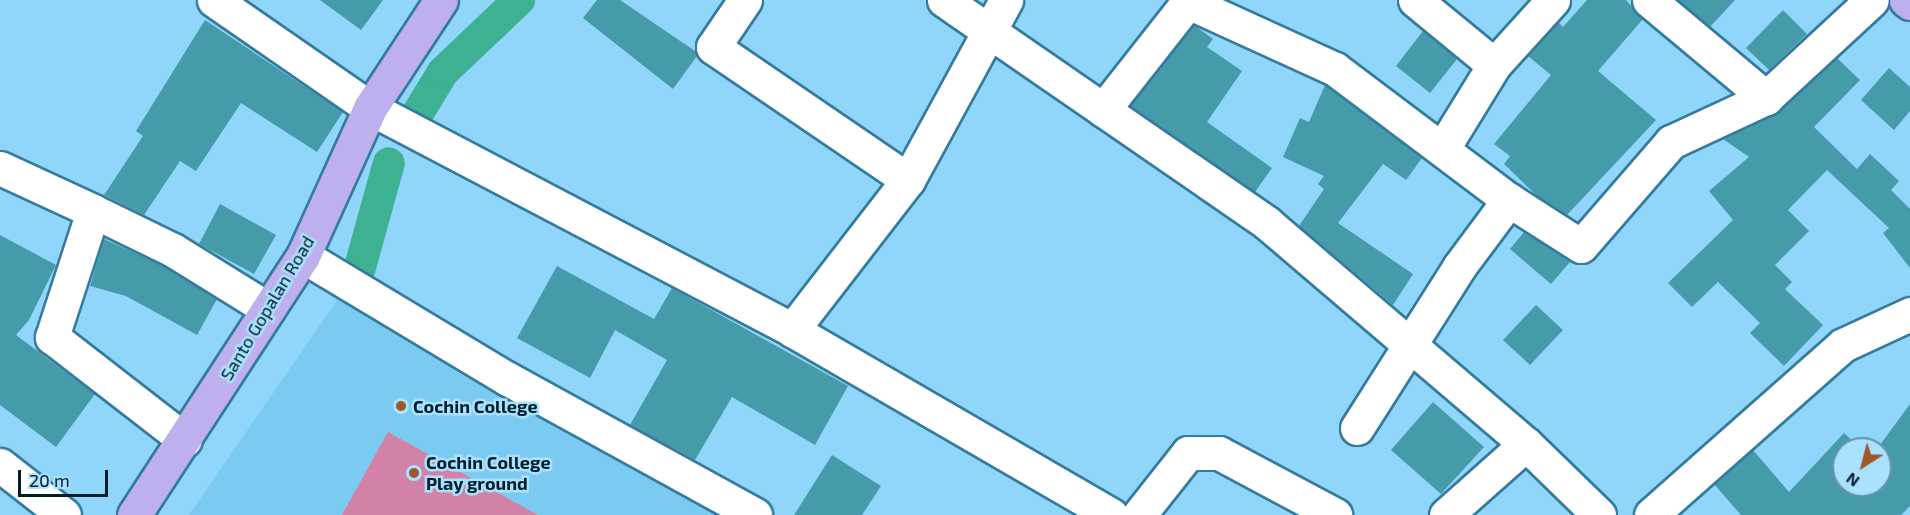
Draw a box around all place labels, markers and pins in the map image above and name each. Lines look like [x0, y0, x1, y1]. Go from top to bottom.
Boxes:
place label: Cochin College [413, 395, 538, 417]
marker: Cochin College [394, 399, 408, 413]
place label: Cochin College Play ground [426, 452, 551, 494]
marker: Cochin College Play ground [407, 466, 421, 480]

